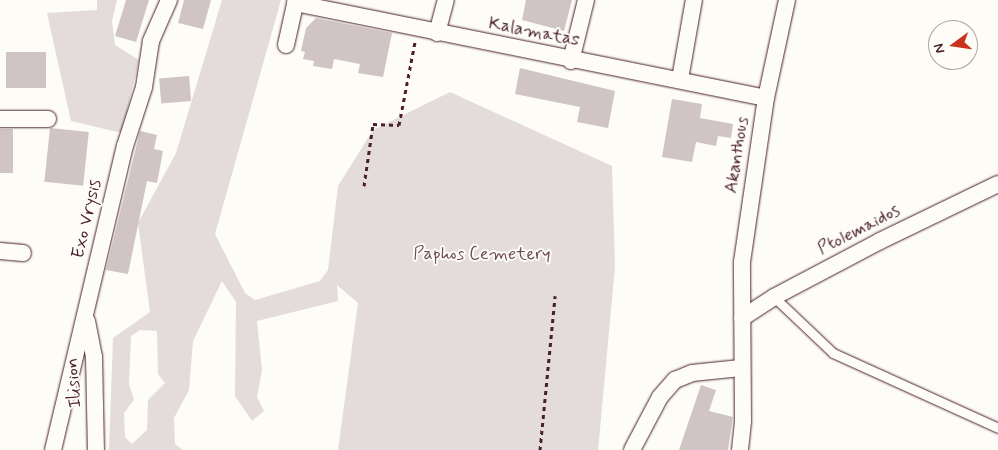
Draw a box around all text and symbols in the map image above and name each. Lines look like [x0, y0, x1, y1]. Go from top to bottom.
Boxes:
street label: Kalamatas [487, 13, 581, 51]
north arrow [928, 20, 978, 70]
text: N [930, 42, 949, 55]
street label: Akanthous [720, 115, 754, 195]
street label: Exo Vrysis [67, 177, 107, 261]
street label: Ptolemaidos [814, 200, 904, 260]
park label: Paphos Cemetery [414, 243, 550, 265]
street label: Ilision [61, 357, 87, 409]

